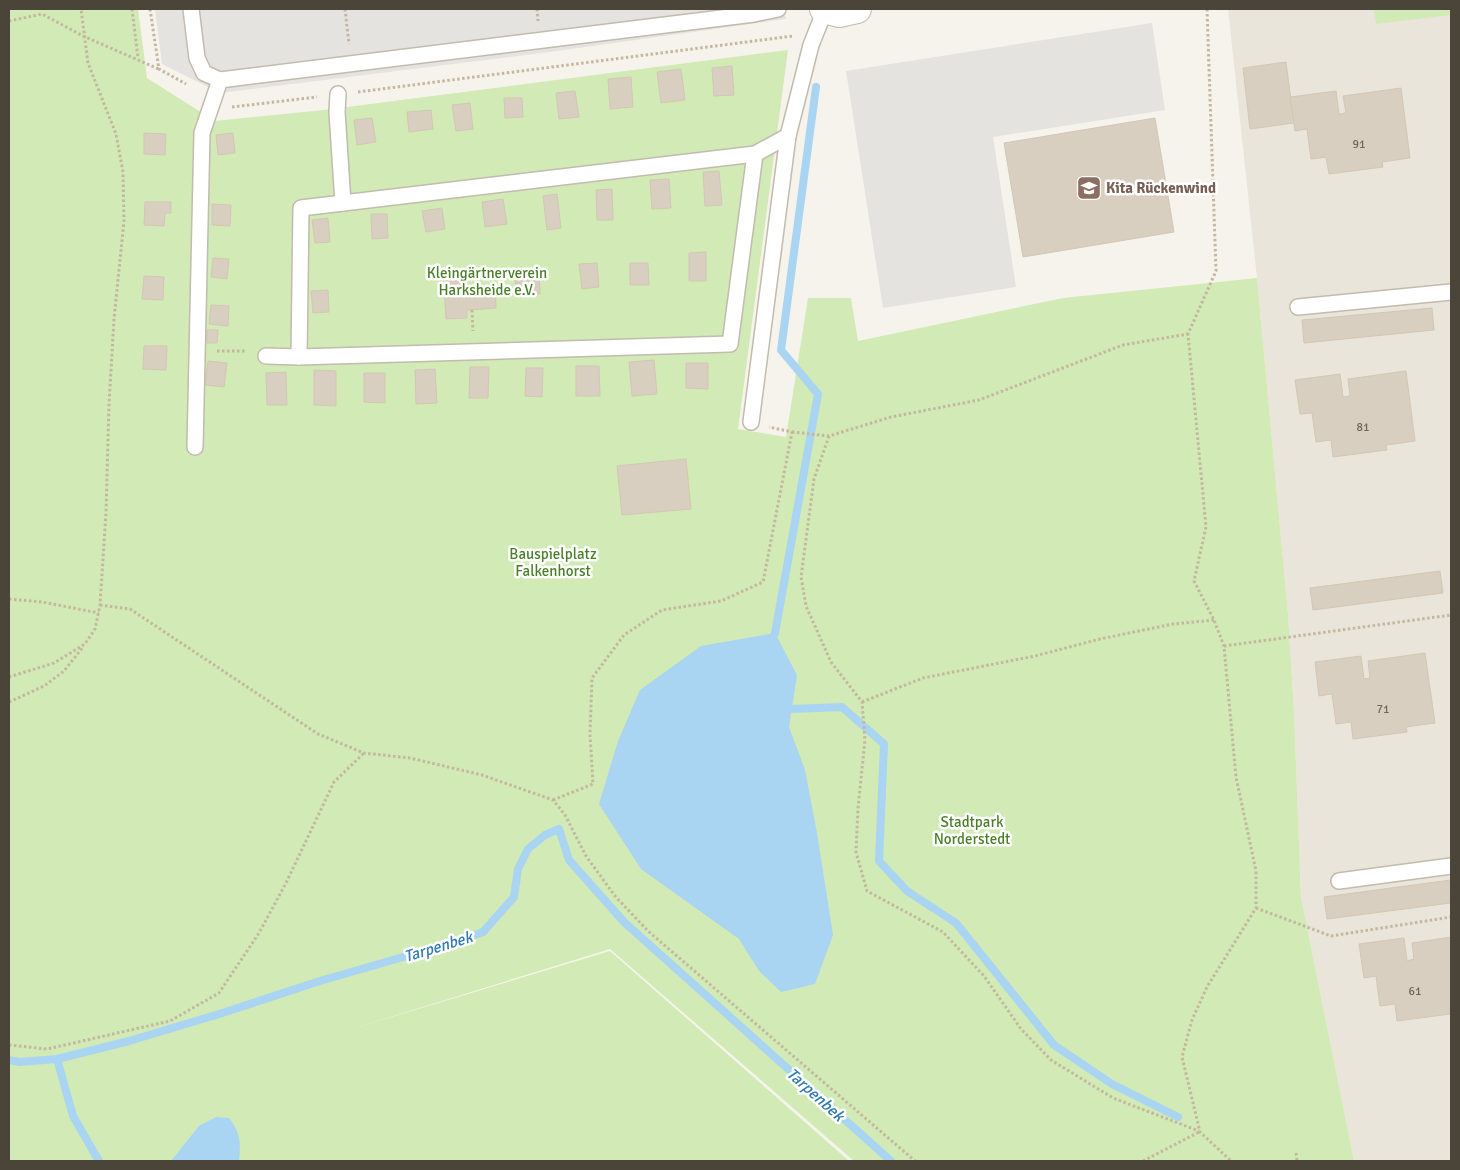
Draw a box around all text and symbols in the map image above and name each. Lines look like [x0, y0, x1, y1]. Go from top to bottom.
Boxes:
house number: 91 [1353, 137, 1365, 152]
school or university icon: Kita Rückenwind [1076, 175, 1102, 201]
place label: Kita Rückenwind [1106, 179, 1216, 197]
park label: Kleingärtnerverein Harksheide e.V. [427, 264, 547, 299]
house number: 81 [1357, 420, 1369, 435]
park label: Bauspielplatz Falkenhorst [509, 545, 597, 580]
house number: 71 [1377, 702, 1389, 717]
park label: Stadtpark Norderstedt [934, 813, 1010, 848]
water label: Tarpenbek [402, 927, 477, 967]
house number: 61 [1409, 984, 1421, 999]
water label: Tarpenbek [782, 1064, 850, 1127]

